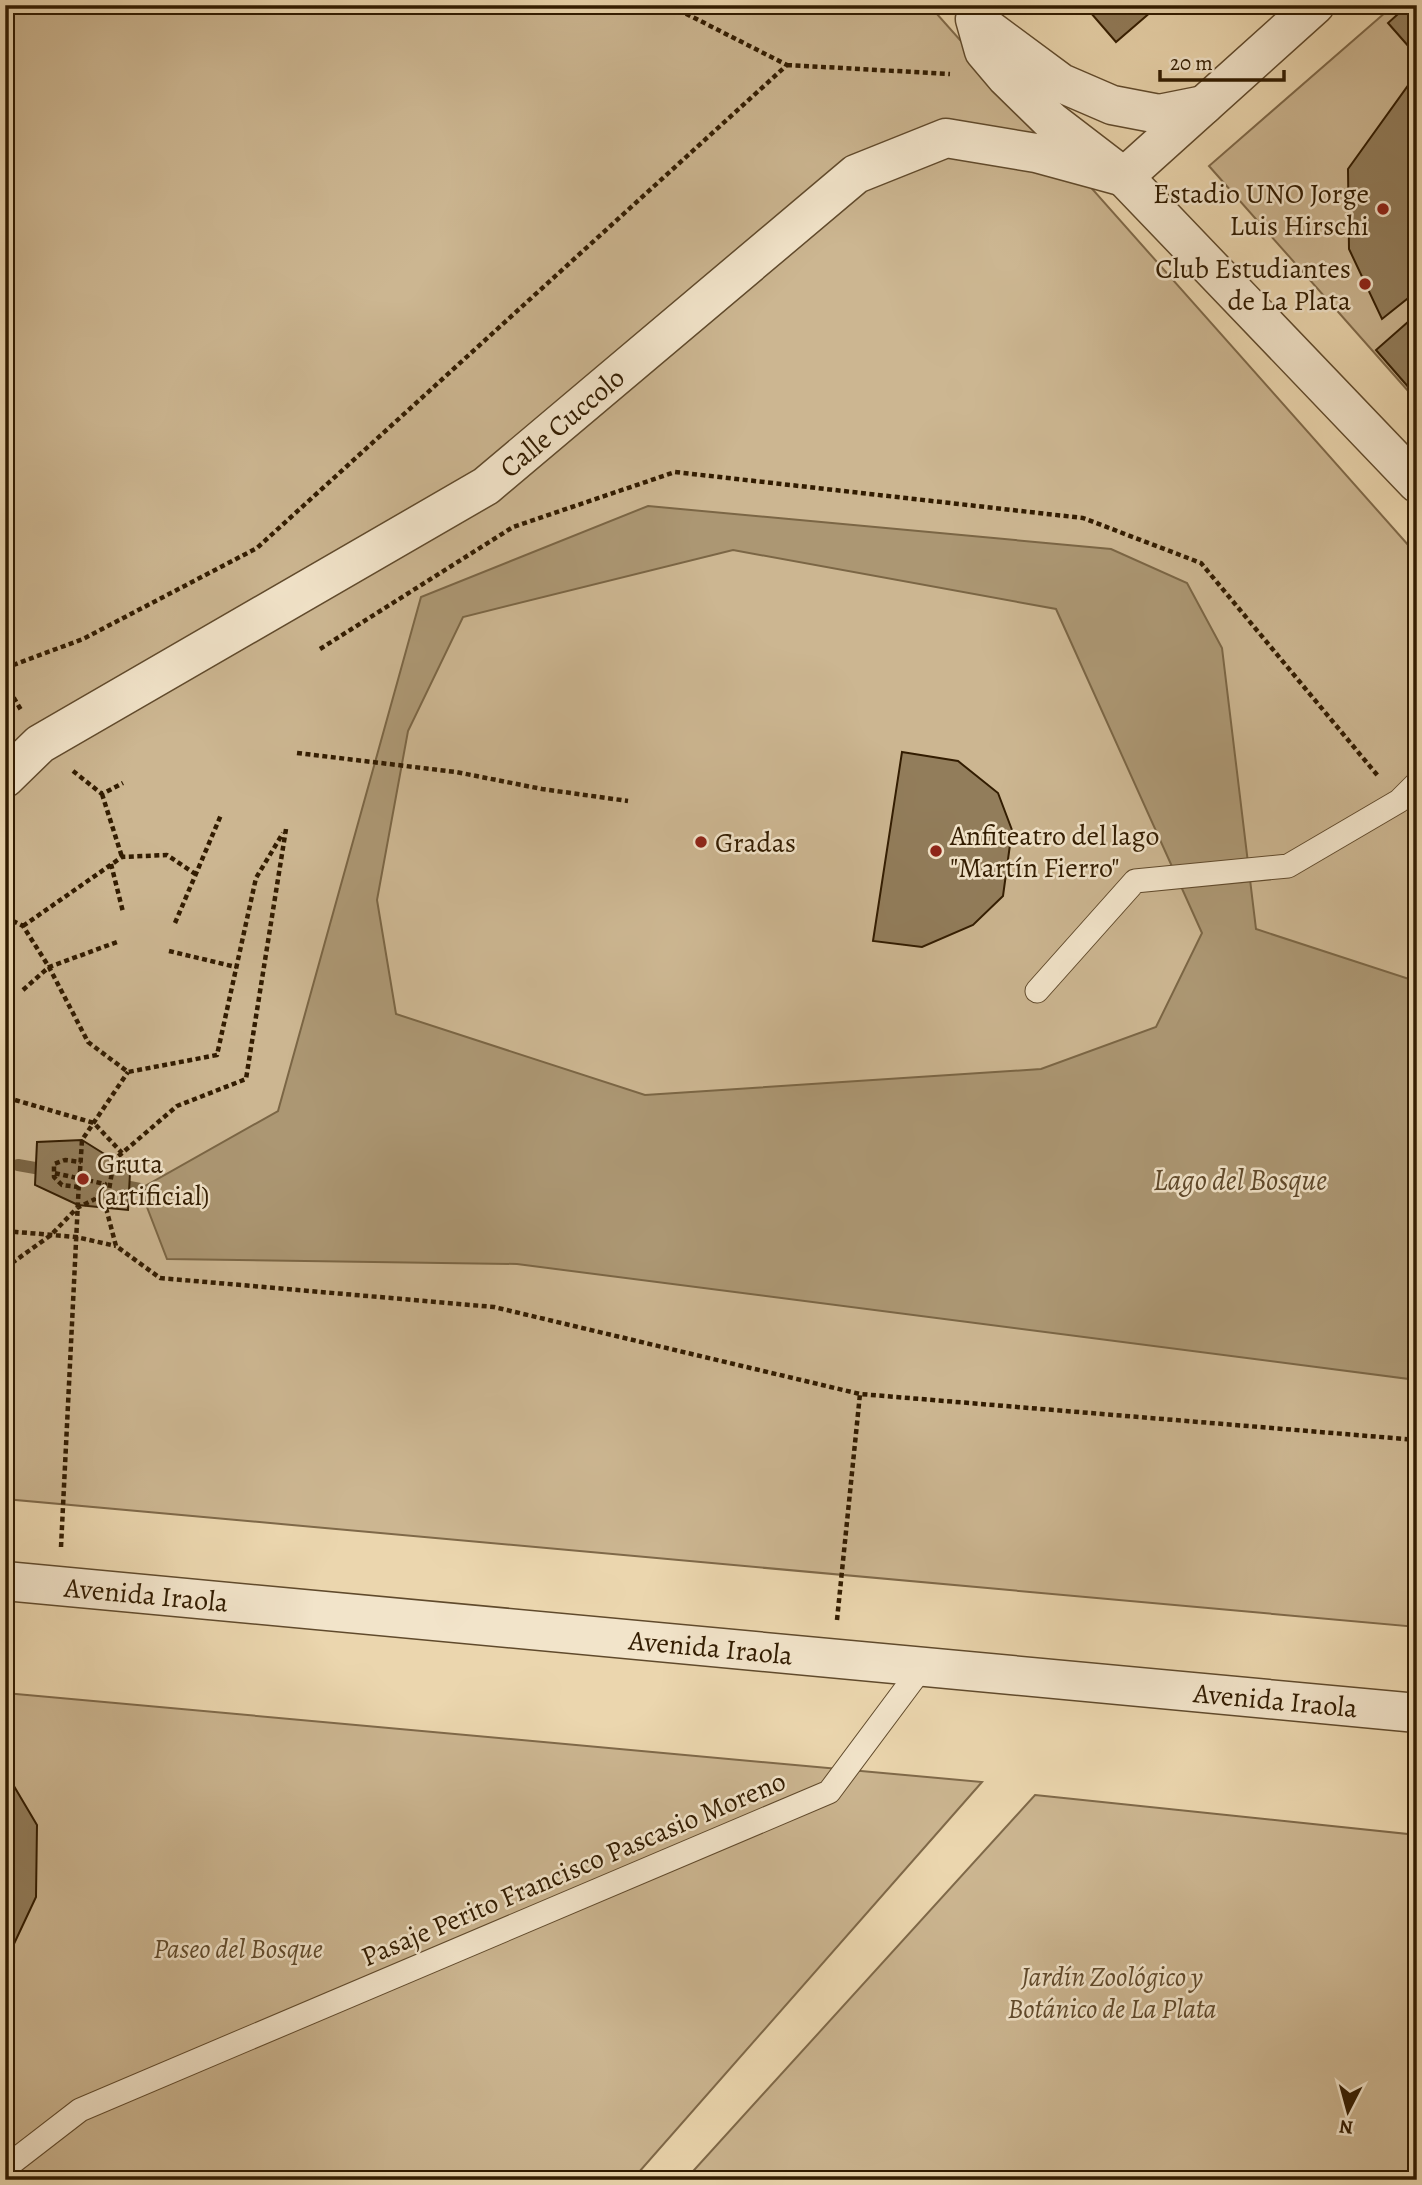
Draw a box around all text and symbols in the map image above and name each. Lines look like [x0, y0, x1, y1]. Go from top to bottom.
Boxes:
scale bar [1160, 38, 1284, 82]
text: 20 m [1170, 49, 1213, 77]
place label: Estadio UNO Jorge Luis Hirschi [1153, 175, 1369, 245]
marker: Estadio UNO Jorge Luis Hirschi [1375, 201, 1391, 217]
place label: Club Estudiantes de La Plata [1155, 250, 1351, 320]
marker: Club Estudiantes de La Plata [1357, 276, 1373, 292]
street label: Calle Cuccolo [492, 359, 633, 487]
place label: Anfiteatro del lago "Martín Fierro" [949, 817, 1159, 887]
place label: Gradas [715, 824, 796, 862]
marker: Gradas [693, 834, 709, 850]
marker: Anfiteatro del lago "Martín Fierro" [928, 843, 944, 859]
place label: Gruta (artificial) [97, 1145, 209, 1215]
water label: Lago del Bosque [1153, 1160, 1327, 1200]
marker: Gruta (artificial) [75, 1171, 91, 1187]
street label: Avenida Iraola [62, 1569, 230, 1622]
street label: Avenida Iraola [626, 1621, 794, 1675]
street label: Avenida Iraola [1191, 1674, 1359, 1727]
street label: Pasaje Perito Francisco Pascasio Moreno [355, 1762, 792, 1976]
park label: Paseo del Bosque [153, 1930, 323, 1968]
park label: Jardín Zoológico y Botánico de La Plata [1008, 1958, 1217, 2028]
north arrow [1314, 2076, 1384, 2146]
text: N [1338, 2113, 1355, 2141]

